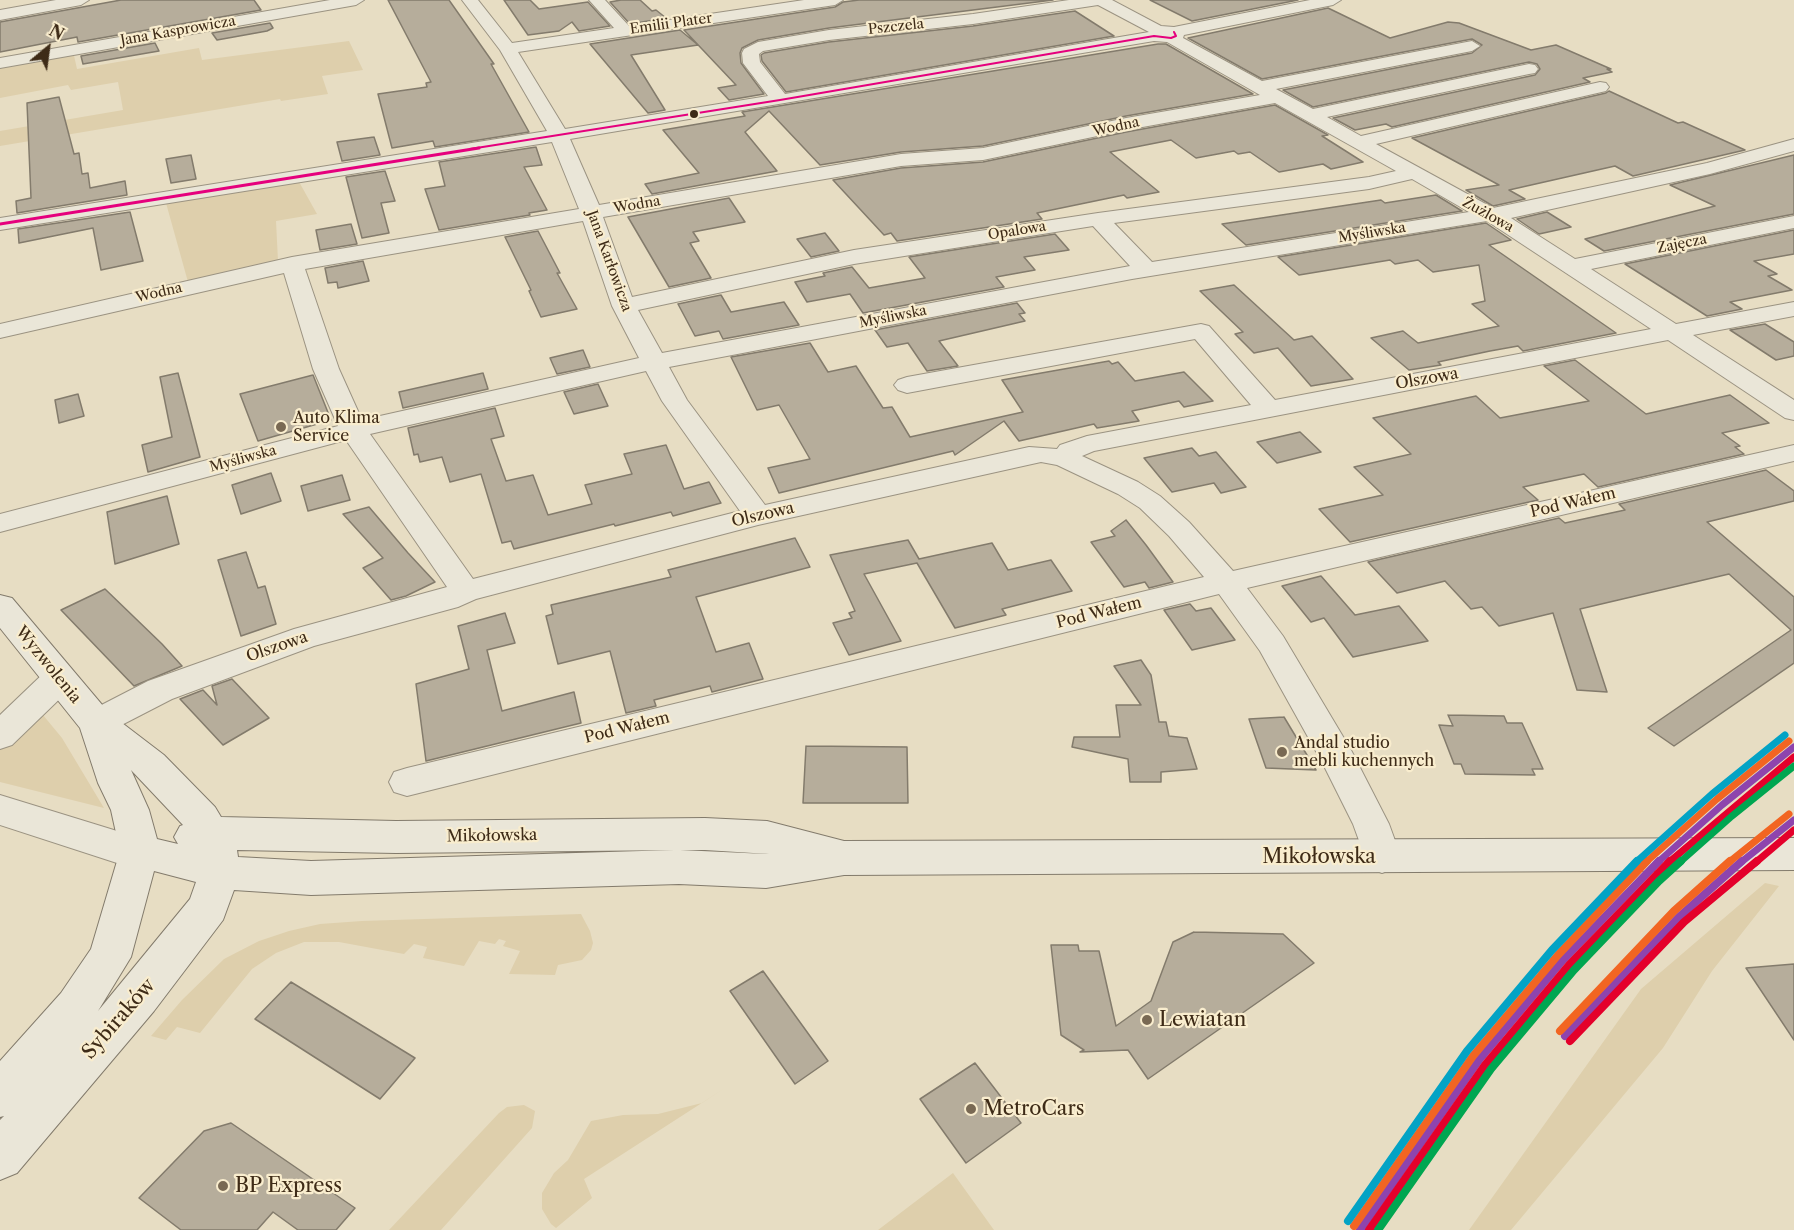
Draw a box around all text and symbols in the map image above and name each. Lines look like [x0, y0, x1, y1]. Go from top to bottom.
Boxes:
street label: Emilii Plater [629, 10, 713, 38]
street label: Jana Kasprowicza [119, 13, 237, 49]
street label: Pszczela [867, 16, 925, 38]
north arrow [18, 18, 78, 78]
text: N [46, 20, 68, 44]
unlabelled marker [688, 108, 700, 120]
street label: Wodna [1091, 114, 1141, 140]
street label: Wodna [612, 193, 662, 217]
street label: Żużlowa [1459, 194, 1517, 236]
street label: Jana Karłowicza [583, 208, 635, 314]
street label: Opalowa [987, 218, 1047, 244]
street label: Myśliwska [1337, 219, 1407, 247]
street label: Zajęcza [1656, 231, 1708, 257]
street label: Wodna [134, 279, 184, 307]
street label: Myśliwska [858, 302, 928, 332]
street label: Olszowa [1394, 364, 1460, 394]
place label: Auto Klima Service [293, 408, 380, 446]
marker: Auto Klima Service [274, 420, 288, 434]
street label: Myśliwska [208, 442, 278, 476]
street label: Pod Wałem [1528, 484, 1618, 522]
street label: Olszowa [730, 498, 796, 532]
street label: Pod Wałem [1054, 593, 1144, 633]
street label: Wyzwolenia [11, 623, 85, 707]
street label: Olszowa [244, 628, 310, 666]
street label: Pod Wałem [582, 708, 672, 748]
place label: Andal studio mebli kuchennych [1294, 733, 1434, 771]
marker: Andal studio mebli kuchennych [1275, 745, 1289, 759]
street label: Mikołowska [446, 826, 538, 846]
street label: Mikołowska [1262, 845, 1376, 869]
street label: Sybiraków [77, 974, 161, 1064]
place label: Lewiatan [1159, 1008, 1246, 1032]
marker: Lewiatan [1140, 1013, 1154, 1027]
place label: MetroCars [983, 1097, 1085, 1121]
marker: MetroCars [964, 1102, 978, 1116]
place label: BP Express [235, 1174, 342, 1198]
marker: BP Express [216, 1179, 230, 1193]

